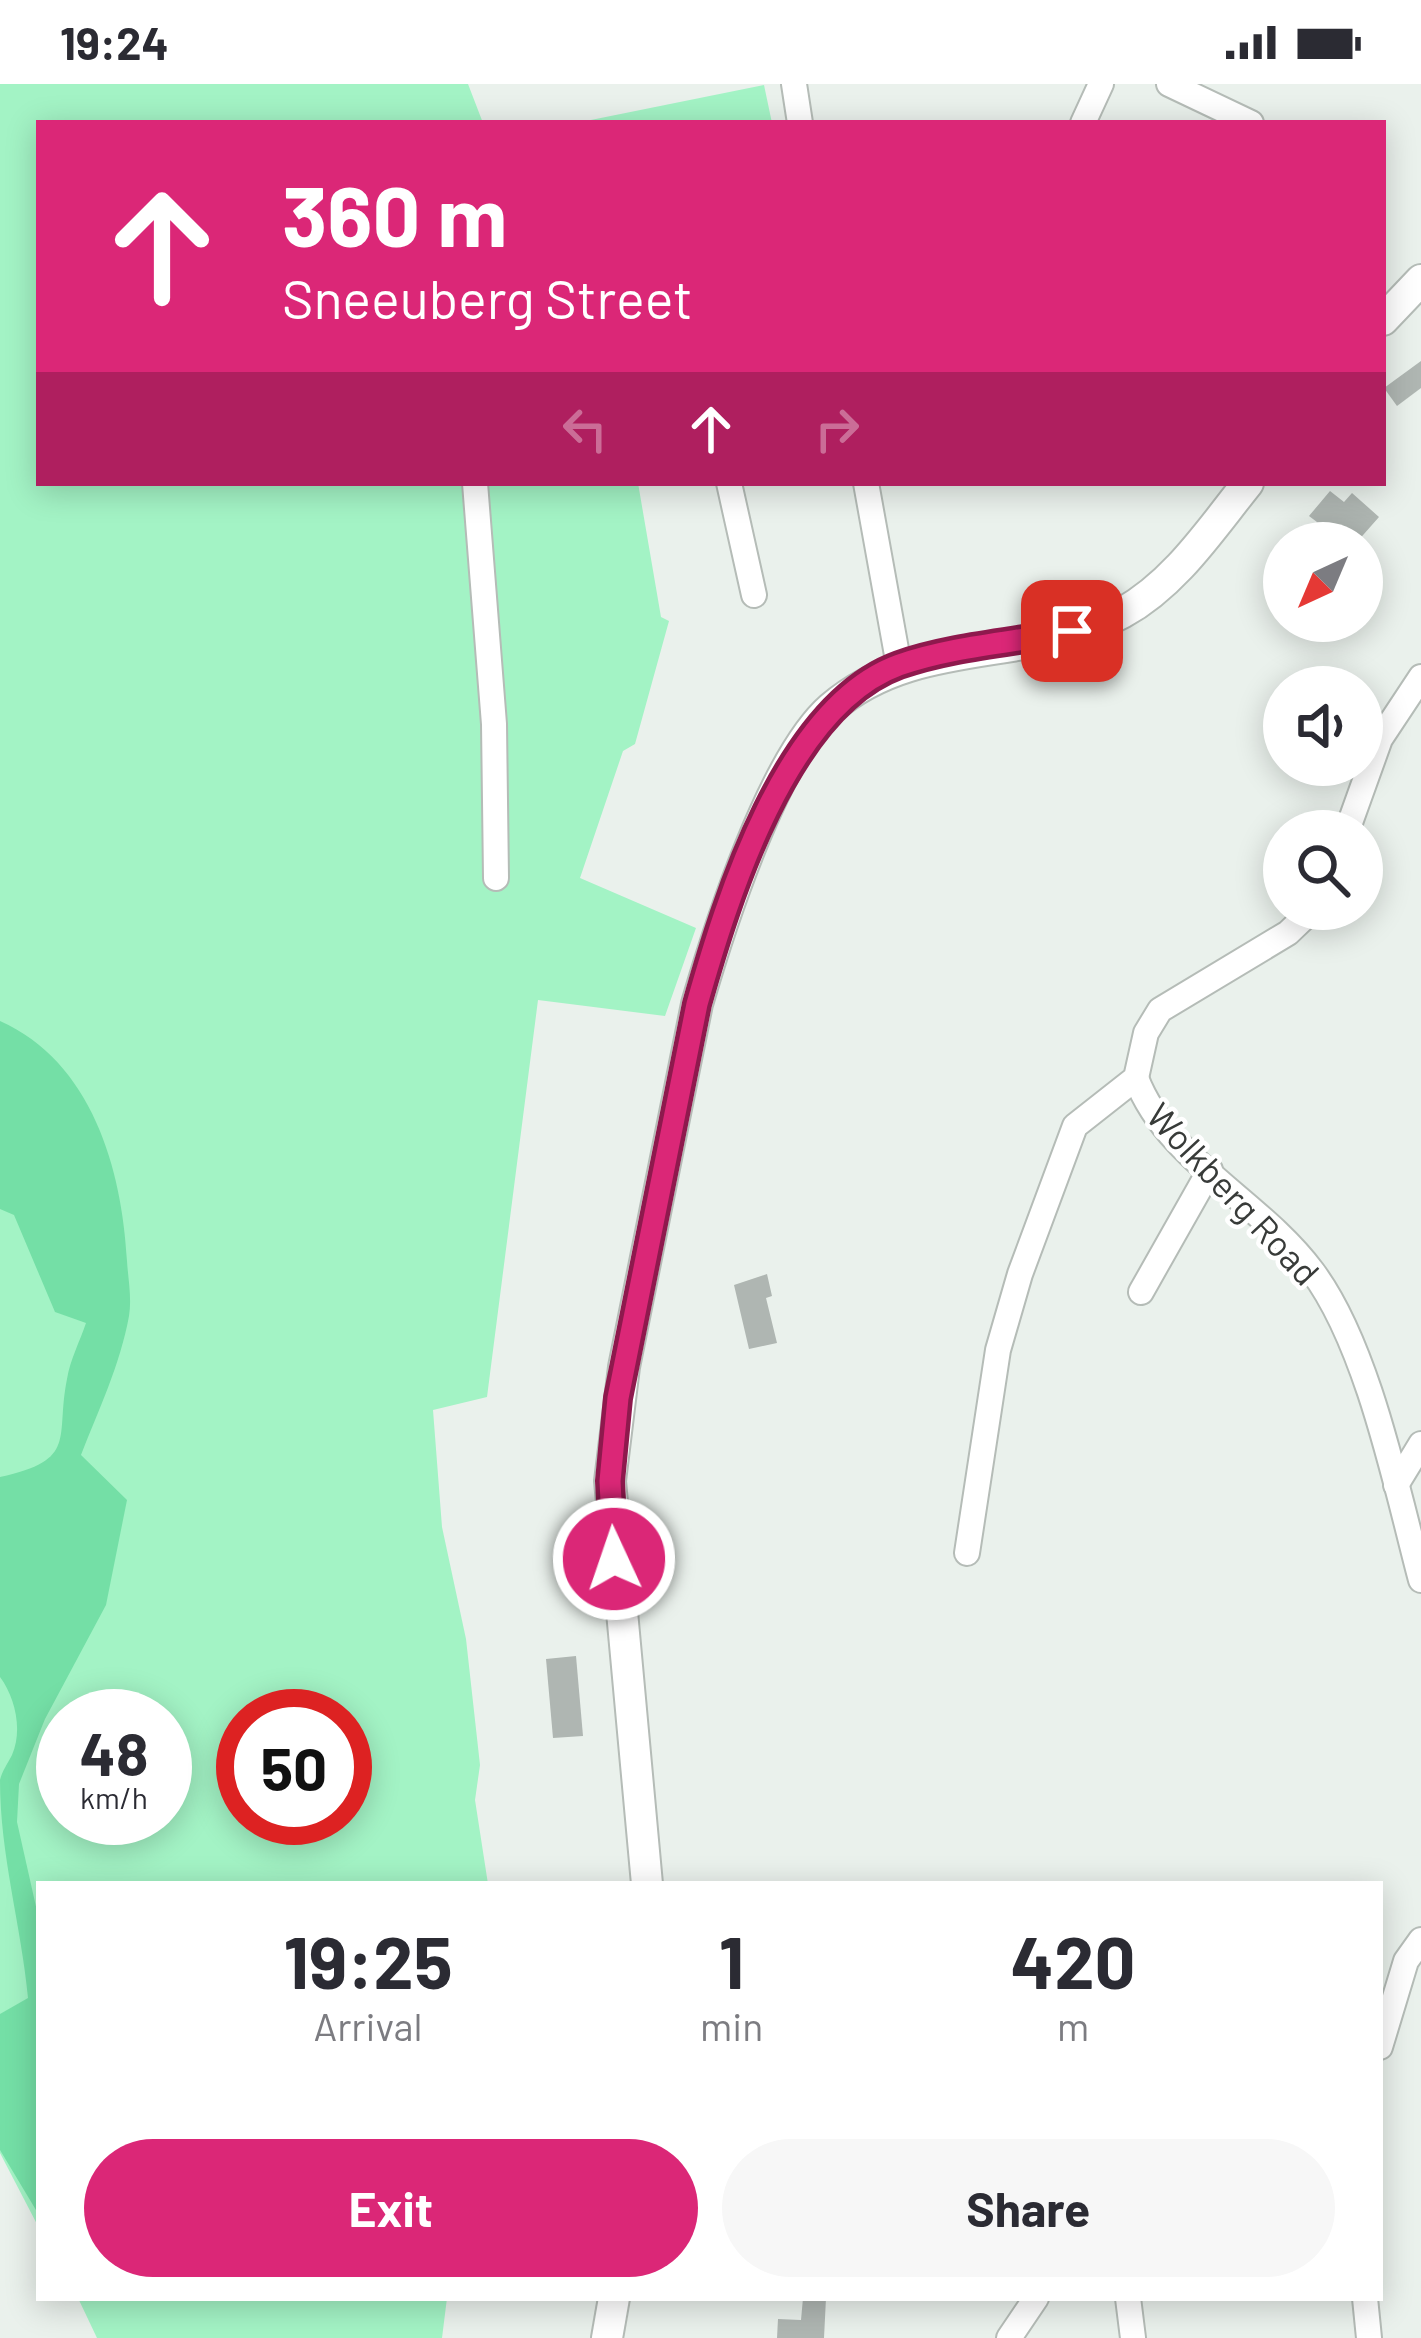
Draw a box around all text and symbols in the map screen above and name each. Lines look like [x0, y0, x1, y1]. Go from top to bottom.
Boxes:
text: 19:24 [60, 15, 169, 69]
text: 360 m [282, 163, 507, 264]
icon: ahead [84, 168, 240, 324]
text: Sneeuberg Street [282, 265, 693, 330]
icon: left [552, 396, 618, 462]
icon: ahead [678, 396, 744, 462]
icon: right [804, 396, 870, 462]
north arrow [1263, 522, 1383, 642]
map controls [1263, 522, 1383, 930]
pin [1021, 580, 1123, 682]
icon: arrive [1039, 598, 1105, 664]
button: sound [1263, 666, 1383, 786]
button: search [1263, 810, 1383, 930]
street label: Wolkberg Road [1139, 1093, 1329, 1293]
position arrow [551, 1496, 677, 1622]
speed limit sign: 50 [216, 1689, 372, 1845]
text: 48 [80, 1716, 148, 1788]
text: km/h [80, 1779, 148, 1815]
text: 19:25 [283, 1917, 453, 2003]
text: 1 [719, 1917, 744, 2003]
text: 420 [1011, 1917, 1136, 2003]
text: Arrival [313, 2002, 422, 2049]
text: min [700, 2002, 763, 2049]
text: m [1057, 2002, 1089, 2049]
button: Exit [84, 2139, 698, 2277]
button: Share [722, 2139, 1335, 2277]

